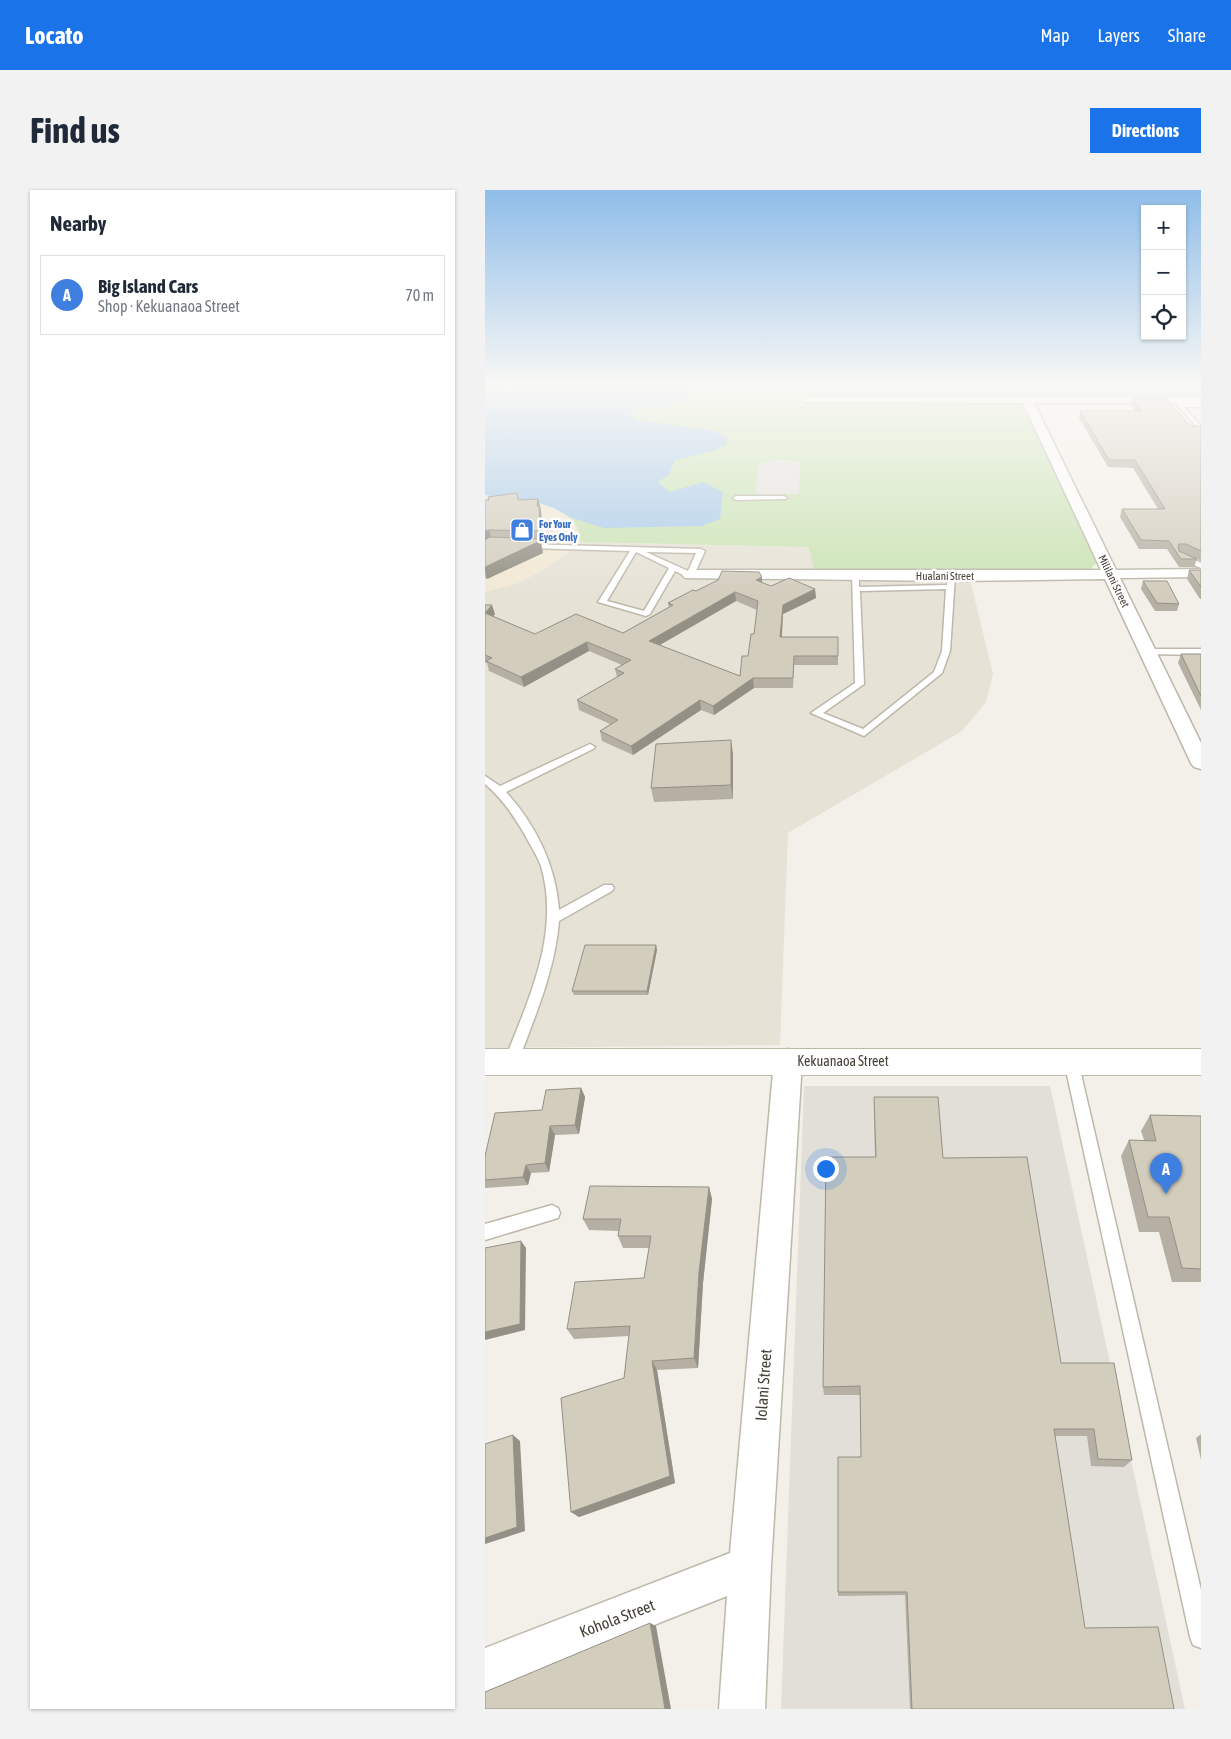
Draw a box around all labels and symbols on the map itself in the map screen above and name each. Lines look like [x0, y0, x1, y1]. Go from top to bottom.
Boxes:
shop icon: For Your Eyes Only [509, 517, 535, 543]
place label: For Your Eyes Only [539, 518, 578, 543]
street label: Mililani Street [1096, 553, 1132, 609]
street label: Hualani Street [916, 570, 974, 582]
street label: Kekuanaoa Street [797, 1053, 889, 1069]
pin: A [1150, 1153, 1182, 1194]
your location [813, 1156, 839, 1182]
street label: Iolani Street [752, 1348, 775, 1422]
street label: Kohola Street [577, 1595, 658, 1641]

